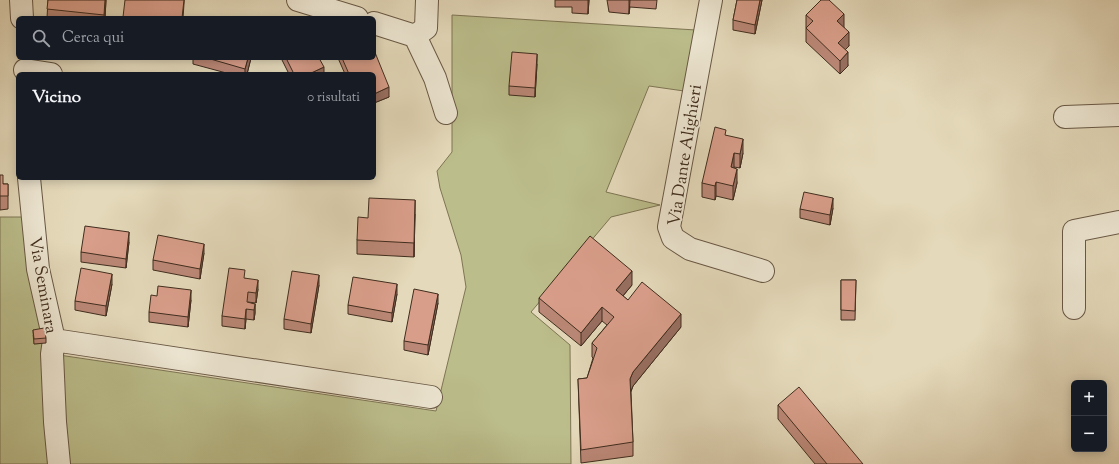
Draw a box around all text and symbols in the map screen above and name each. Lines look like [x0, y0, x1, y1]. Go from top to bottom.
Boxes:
search box [16, 16, 376, 60]
icon: search [30, 27, 52, 49]
text: Cerca qui [62, 28, 124, 49]
street label: Via Dante Alighieri [663, 83, 709, 228]
text: Vicino [32, 86, 81, 110]
text: 0 risultati [307, 89, 360, 107]
street label: Via Seminara [22, 235, 62, 336]
map controls [1071, 380, 1107, 452]
button: + [1071, 380, 1107, 416]
button: − [1071, 416, 1107, 452]

